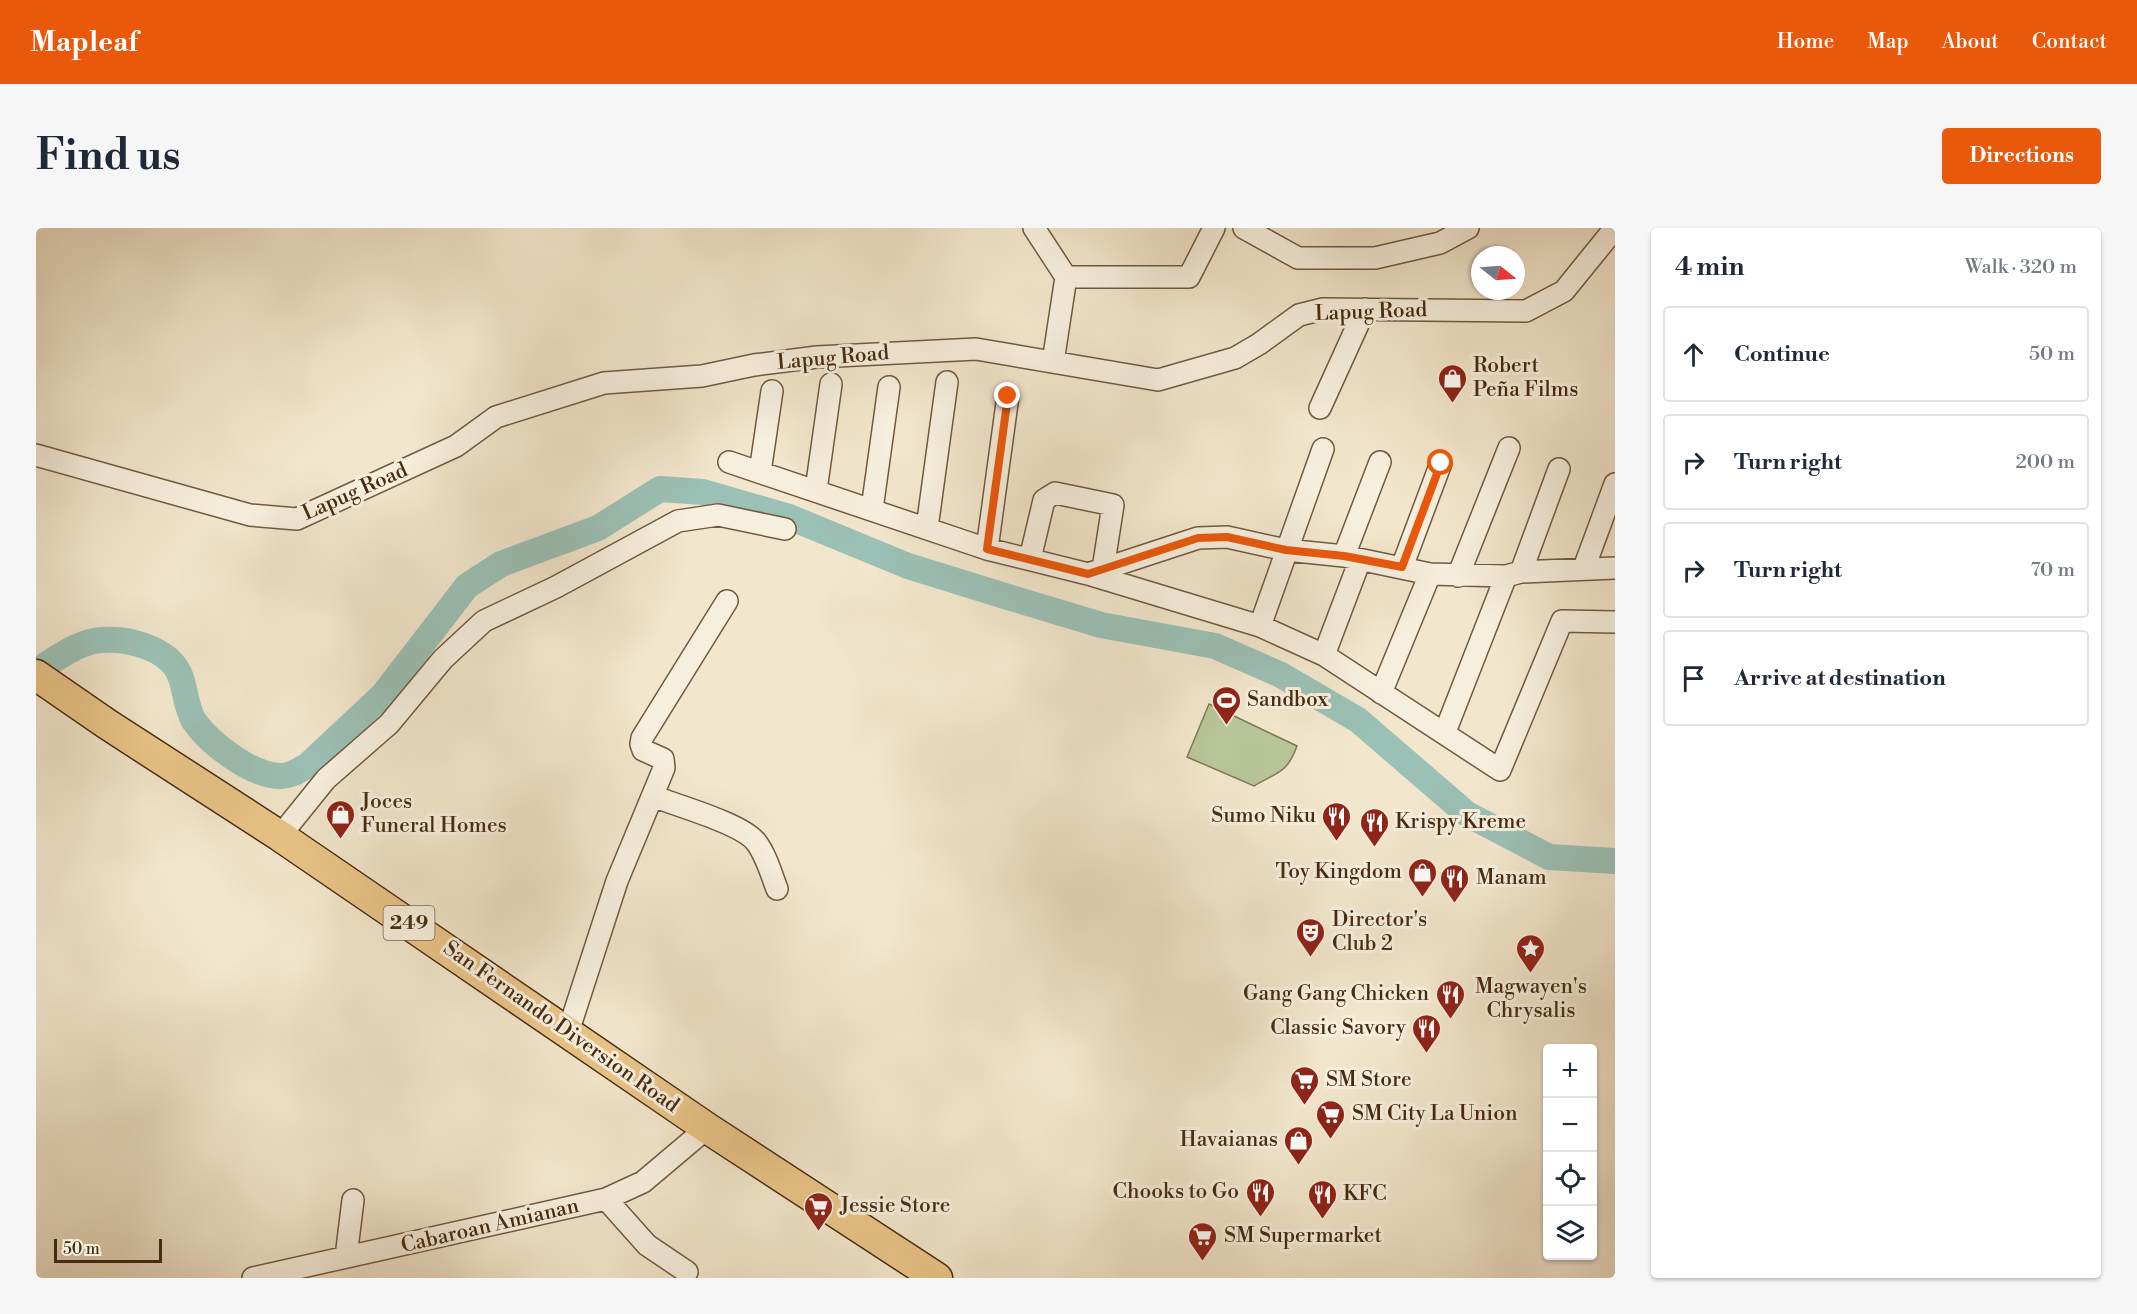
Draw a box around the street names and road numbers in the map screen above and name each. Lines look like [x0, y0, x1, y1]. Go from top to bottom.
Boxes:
street label: Lapug Road [1314, 297, 1428, 327]
street label: Lapug Road [776, 340, 890, 376]
street label: Lapug Road [298, 457, 412, 527]
road number: 249 [384, 906, 434, 940]
street label: San Fernando Diversion Road [438, 935, 684, 1119]
street label: Cabaroan Amianan [399, 1193, 582, 1259]

